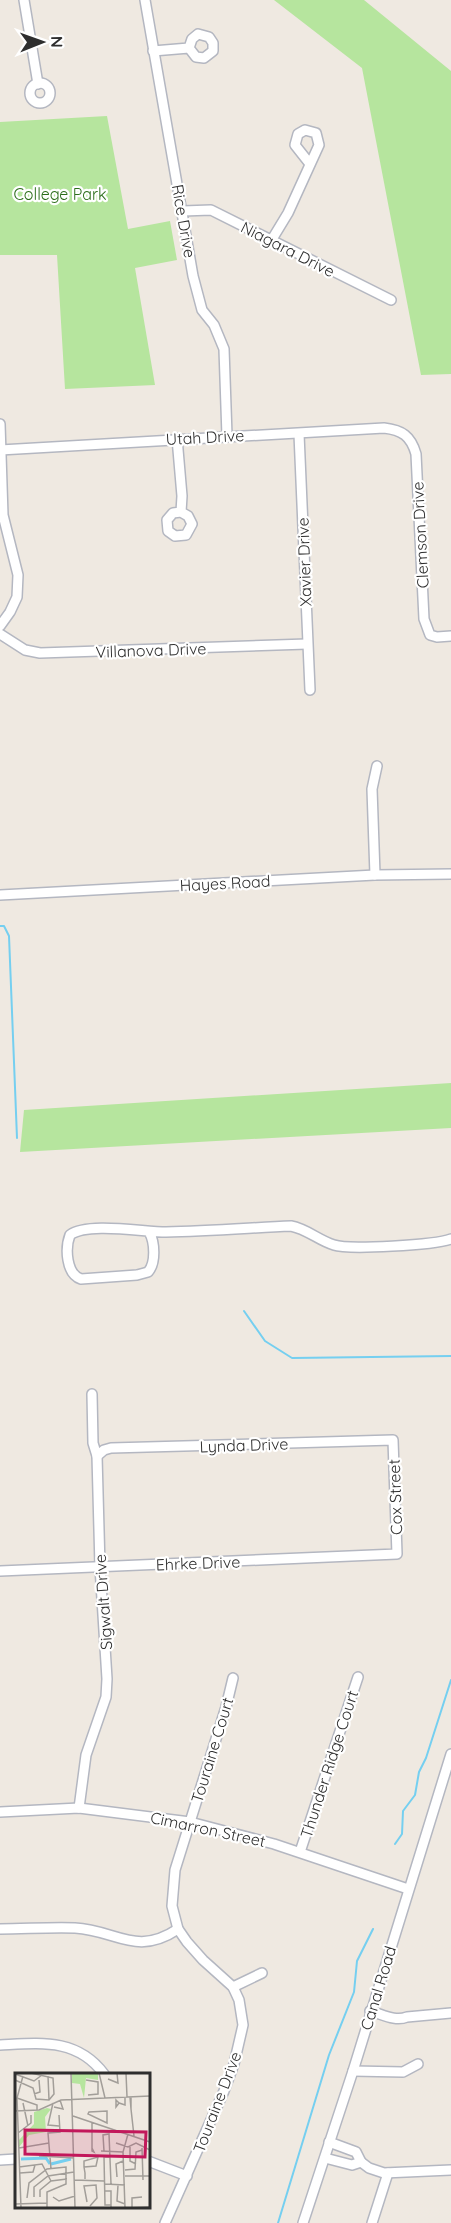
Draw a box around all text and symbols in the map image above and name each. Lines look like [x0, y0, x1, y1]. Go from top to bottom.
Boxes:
north arrow [12, 12, 72, 72]
text: N [47, 36, 67, 48]
street label: Rice Drive [168, 183, 200, 259]
park label: College Park [13, 184, 107, 204]
street label: Niagara Drive [238, 217, 338, 281]
street label: Utah Drive [165, 425, 245, 449]
street label: Clemson Drive [407, 481, 433, 589]
street label: Xavier Drive [292, 517, 316, 607]
street label: Villanova Drive [95, 638, 207, 662]
street label: Hayes Road [179, 871, 271, 895]
street label: Lynda Drive [199, 1433, 289, 1457]
street label: Cox Street [384, 1459, 406, 1535]
street label: Ehrke Drive [155, 1552, 241, 1574]
street label: Sigwalt Drive [90, 1553, 116, 1651]
street label: Thunder Ridge Court [296, 1688, 362, 1840]
street label: Touraine Court [186, 1695, 238, 1805]
street label: Cimarron Street [149, 1807, 267, 1851]
street label: Canal Road [356, 1944, 400, 2032]
street label: Touraine Drive [189, 2049, 245, 2155]
inset map [15, 2073, 150, 2208]

